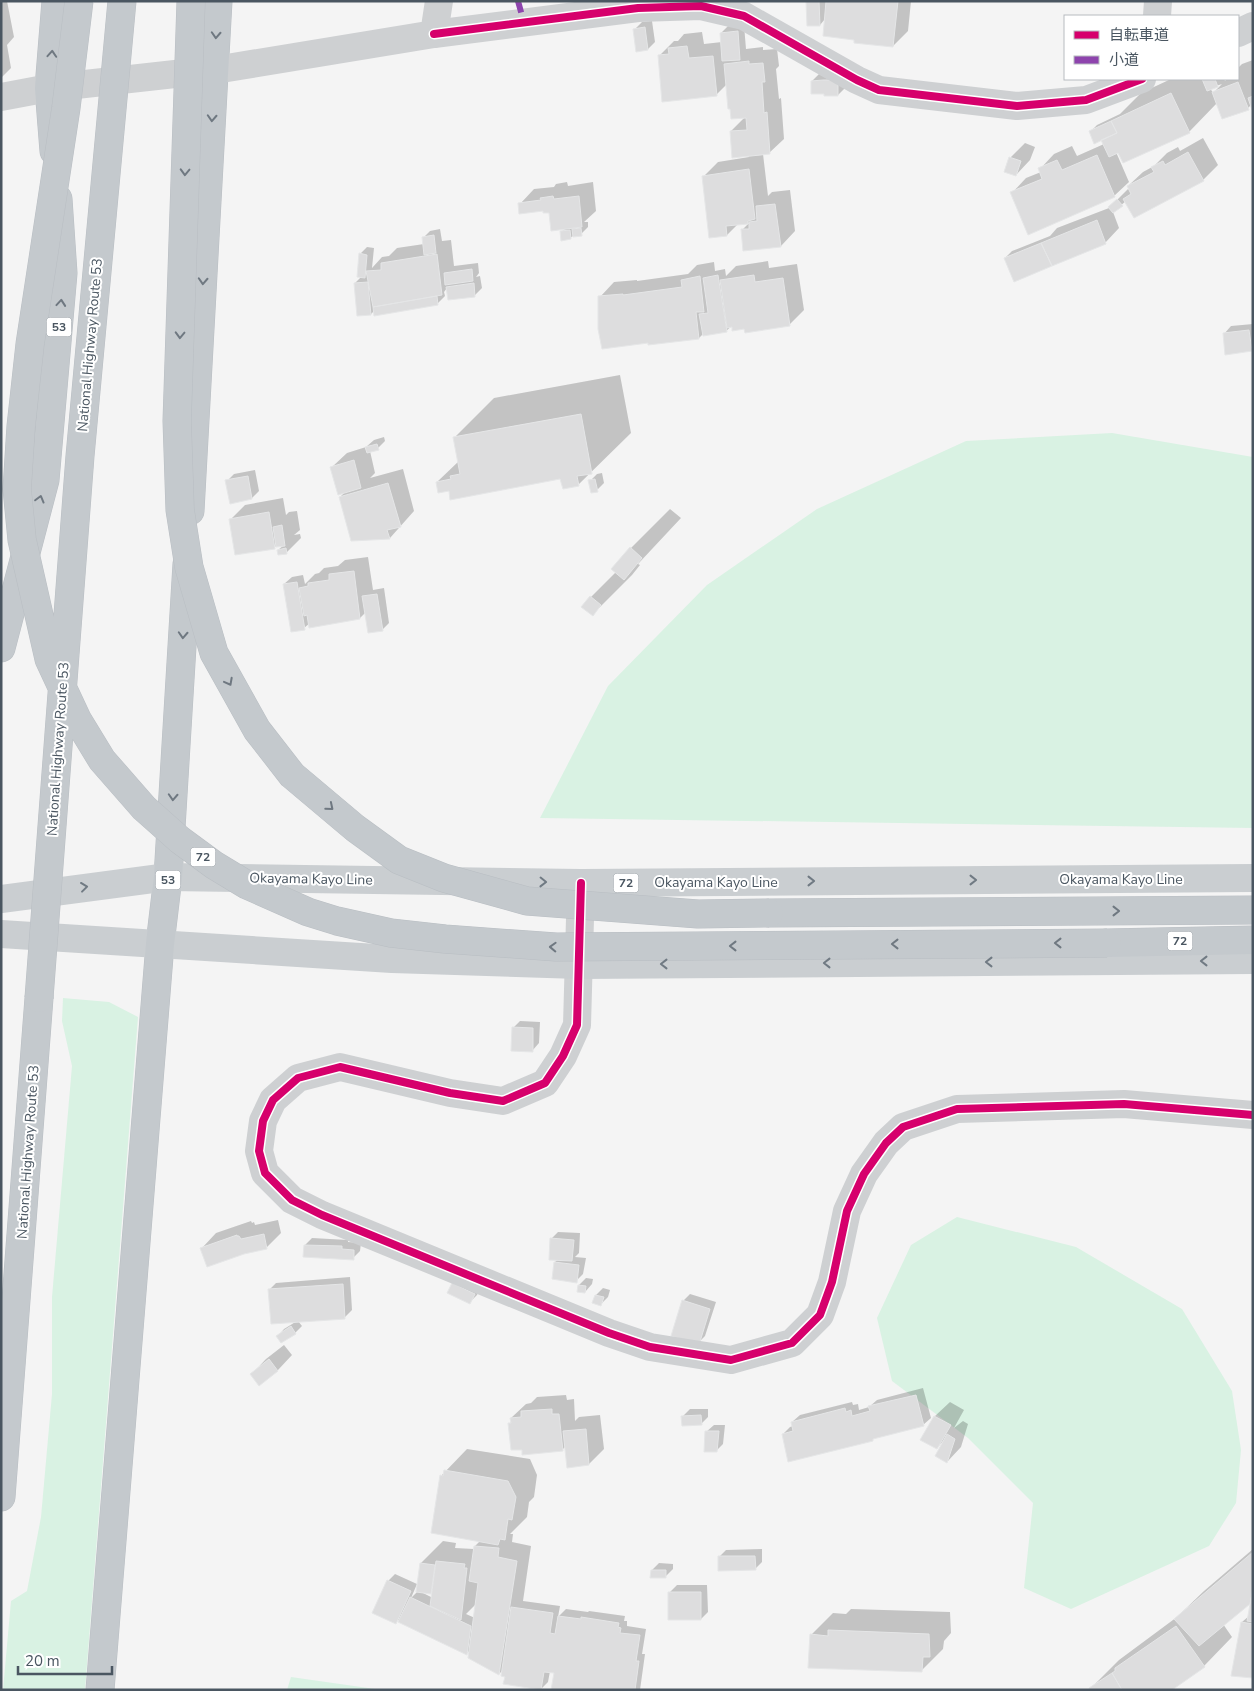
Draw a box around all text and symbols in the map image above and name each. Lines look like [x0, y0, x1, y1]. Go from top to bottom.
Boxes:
legend [1064, 15, 1239, 80]
text: 自転車道 [1109, 25, 1169, 45]
one-way arrow [211, 32, 222, 40]
one-way arrow [46, 50, 57, 58]
text: 小道 [1109, 50, 1139, 70]
one-way arrow [207, 115, 218, 123]
one-way arrow [180, 169, 191, 177]
street label: National Highway Route 53 [73, 257, 107, 433]
one-way arrow [198, 277, 209, 285]
one-way arrow [55, 299, 66, 307]
road number: 53 [46, 318, 72, 337]
one-way arrow [174, 331, 185, 339]
one-way arrow [34, 495, 45, 504]
one-way arrow [177, 631, 188, 639]
street label: National Highway Route 53 [42, 661, 74, 837]
one-way arrow [223, 676, 233, 685]
one-way arrow [168, 793, 179, 801]
one-way arrow [324, 801, 333, 810]
road number: 72 [190, 848, 216, 866]
street label: Okayama Kayo Line [249, 868, 373, 890]
road number: 53 [156, 870, 180, 890]
street label: Okayama Kayo Line [1059, 870, 1183, 889]
street label: Okayama Kayo Line [654, 873, 778, 892]
road number: 72 [614, 874, 638, 892]
one-way arrow [970, 875, 978, 885]
one-way arrow [808, 876, 815, 886]
one-way arrow [540, 877, 548, 888]
one-way arrow [80, 883, 88, 893]
one-way arrow [1112, 906, 1120, 916]
road number: 72 [1168, 931, 1192, 950]
one-way arrow [1054, 938, 1062, 948]
one-way arrow [891, 939, 899, 949]
one-way arrow [729, 940, 737, 951]
one-way arrow [549, 941, 557, 952]
one-way arrow [1200, 956, 1208, 966]
one-way arrow [985, 957, 992, 967]
one-way arrow [822, 958, 830, 968]
one-way arrow [660, 959, 668, 969]
street label: National Highway Route 53 [12, 1064, 44, 1240]
scale bar [18, 1644, 111, 1676]
text: 20 m [25, 1651, 60, 1671]

